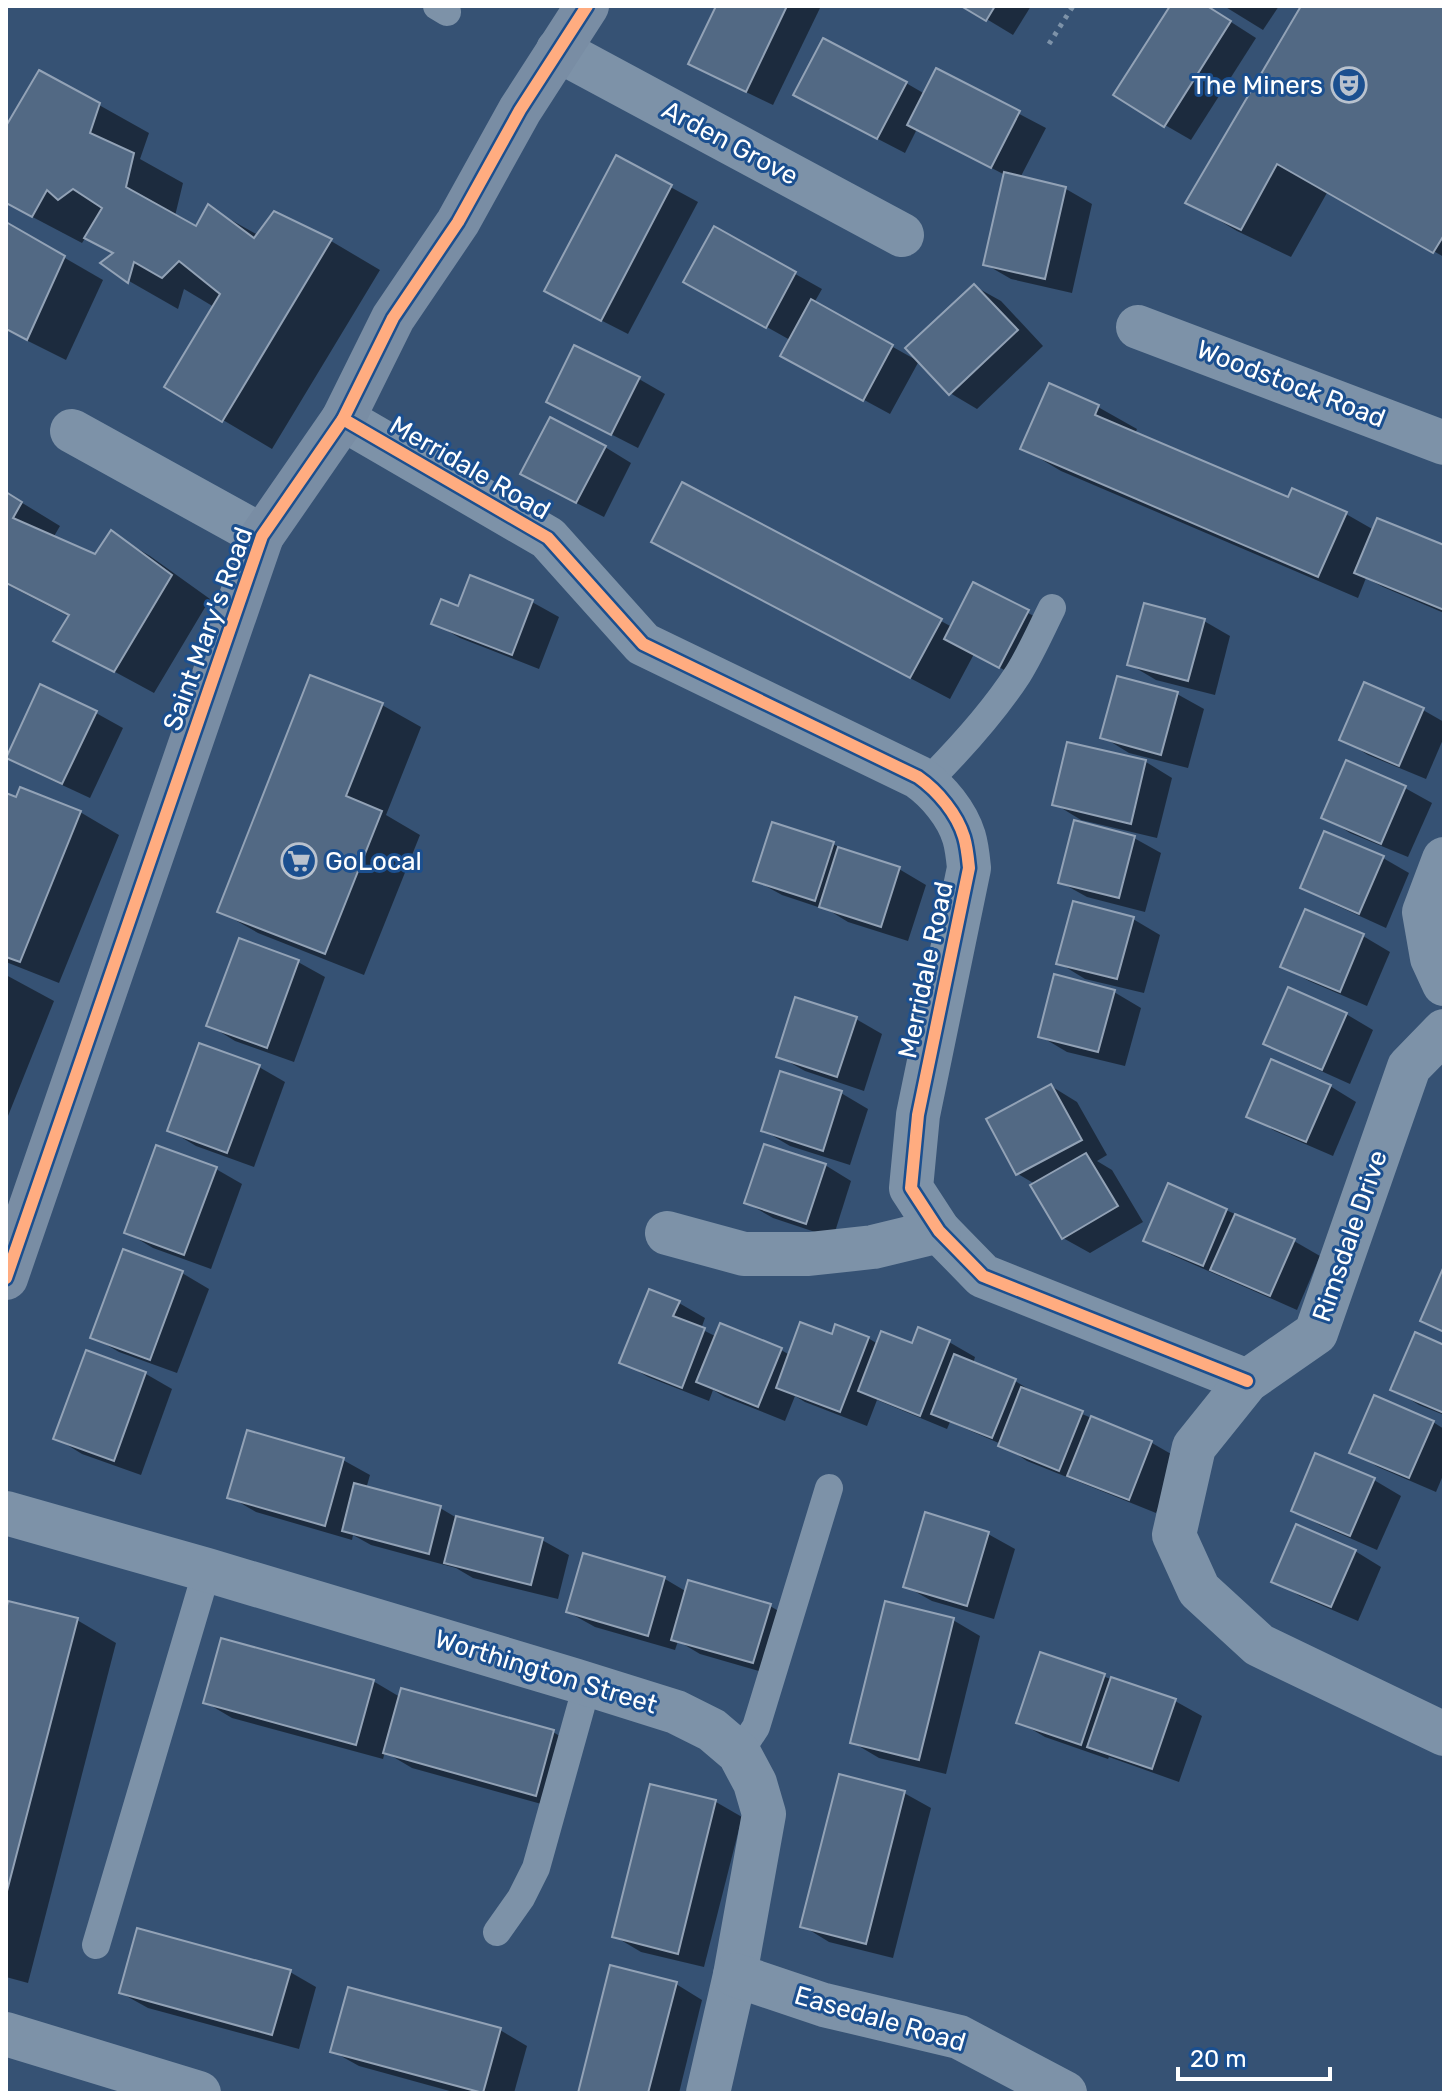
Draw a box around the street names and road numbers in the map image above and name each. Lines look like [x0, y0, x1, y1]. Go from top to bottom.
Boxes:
street label: Arden Grove [657, 94, 803, 192]
street label: Woodstock Road [1192, 334, 1390, 434]
street label: Merridale Road [384, 410, 556, 526]
street label: Saint Mary's Road [157, 523, 259, 735]
street label: Merridale Road [892, 879, 960, 1061]
street label: Rimsdale Drive [1306, 1146, 1394, 1326]
street label: Worthington Street [431, 1623, 661, 1721]
street label: Easedale Road [791, 1980, 969, 2058]

